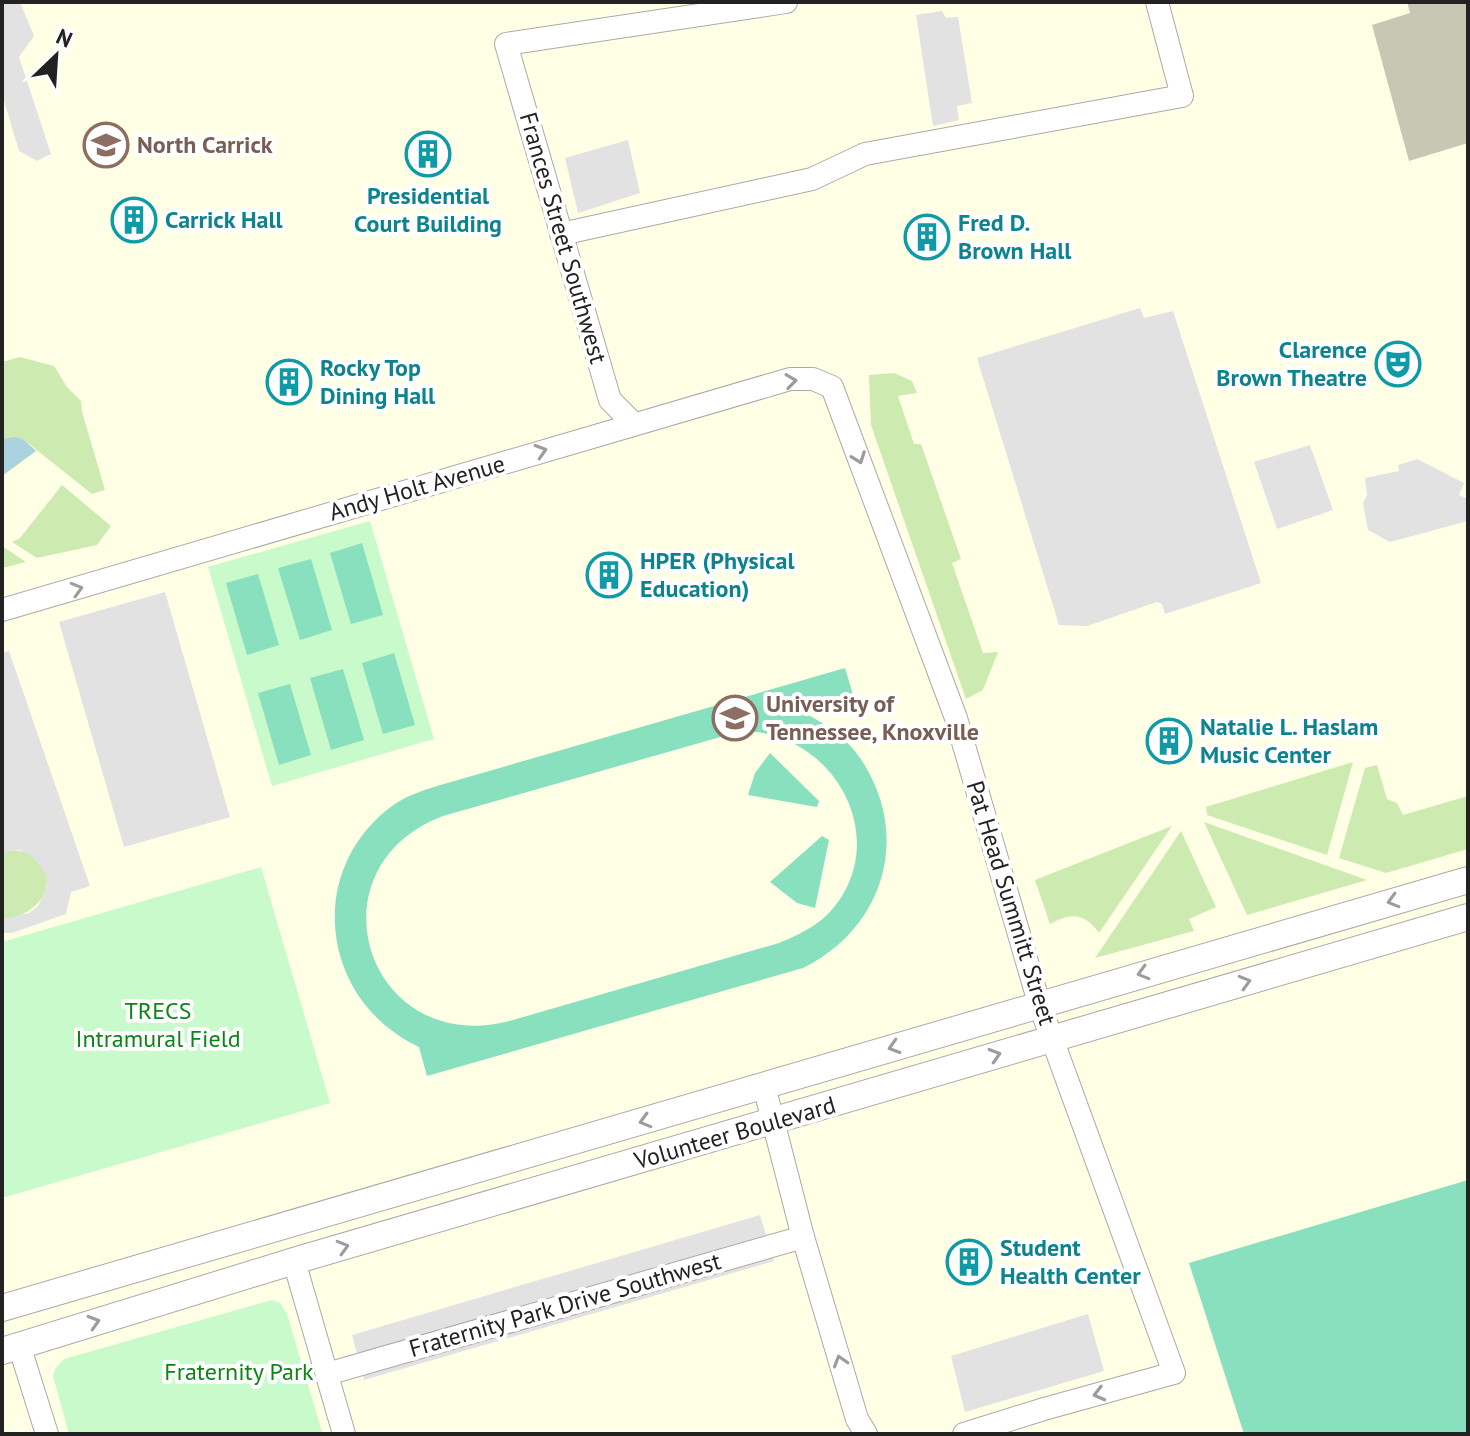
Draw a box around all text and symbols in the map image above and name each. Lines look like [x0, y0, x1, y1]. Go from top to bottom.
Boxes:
north arrow [16, 16, 96, 96]
text: N [52, 22, 77, 54]
street label: Frances Street Southwest [513, 109, 614, 367]
school or university icon: North Carrick [82, 121, 130, 169]
place label: North Carrick [137, 129, 273, 160]
building icon: Presidential Court Building [404, 130, 452, 178]
place label: Presidential Court Building [354, 180, 502, 239]
building icon: Carrick Hall [110, 196, 158, 244]
place label: Carrick Hall [165, 204, 283, 235]
place label: Fred D. Brown Hall [958, 207, 1072, 266]
building icon: Fred D. Brown Hall [903, 213, 951, 261]
place label: Clarence Brown Theatre [1216, 334, 1367, 393]
theatre icon: Clarence Brown Theatre [1374, 340, 1422, 388]
place label: Rocky Top Dining Hall [320, 352, 436, 411]
building icon: Rocky Top Dining Hall [265, 358, 313, 406]
one-way arrow [784, 373, 798, 390]
one-way arrow [534, 445, 548, 461]
street label: Andy Holt Avenue [325, 448, 508, 527]
one-way arrow [849, 450, 865, 464]
place label: HPER (Physical Education) [640, 545, 795, 604]
building icon: HPER (Physical Education) [585, 551, 633, 599]
one-way arrow [70, 582, 83, 598]
place label: University of Tennessee, Knoxville [766, 688, 979, 747]
school or university icon: University of Tennessee, Knoxville [711, 694, 759, 742]
place label: Natalie L. Haslam Music Center [1200, 711, 1378, 770]
building icon: Natalie L. Haslam Music Center [1145, 717, 1193, 765]
street label: Pat Head Summitt Street [960, 777, 1063, 1029]
one-way arrow [1387, 892, 1401, 908]
one-way arrow [1137, 964, 1151, 980]
one-way arrow [1237, 975, 1251, 991]
park label: TRECS Intramural Field [75, 995, 241, 1054]
one-way arrow [887, 1038, 901, 1054]
one-way arrow [988, 1048, 1002, 1064]
street label: Volunteer Boulevard [630, 1089, 839, 1176]
one-way arrow [638, 1112, 652, 1128]
place label: Student Health Center [1000, 1232, 1141, 1291]
building icon: Student Health Center [945, 1238, 993, 1286]
one-way arrow [335, 1240, 349, 1256]
street label: Fraternity Park Drive Southwest [405, 1245, 724, 1364]
one-way arrow [87, 1315, 100, 1331]
one-way arrow [833, 1355, 849, 1369]
park label: Fraternity Park [164, 1356, 314, 1387]
one-way arrow [1092, 1385, 1106, 1402]

